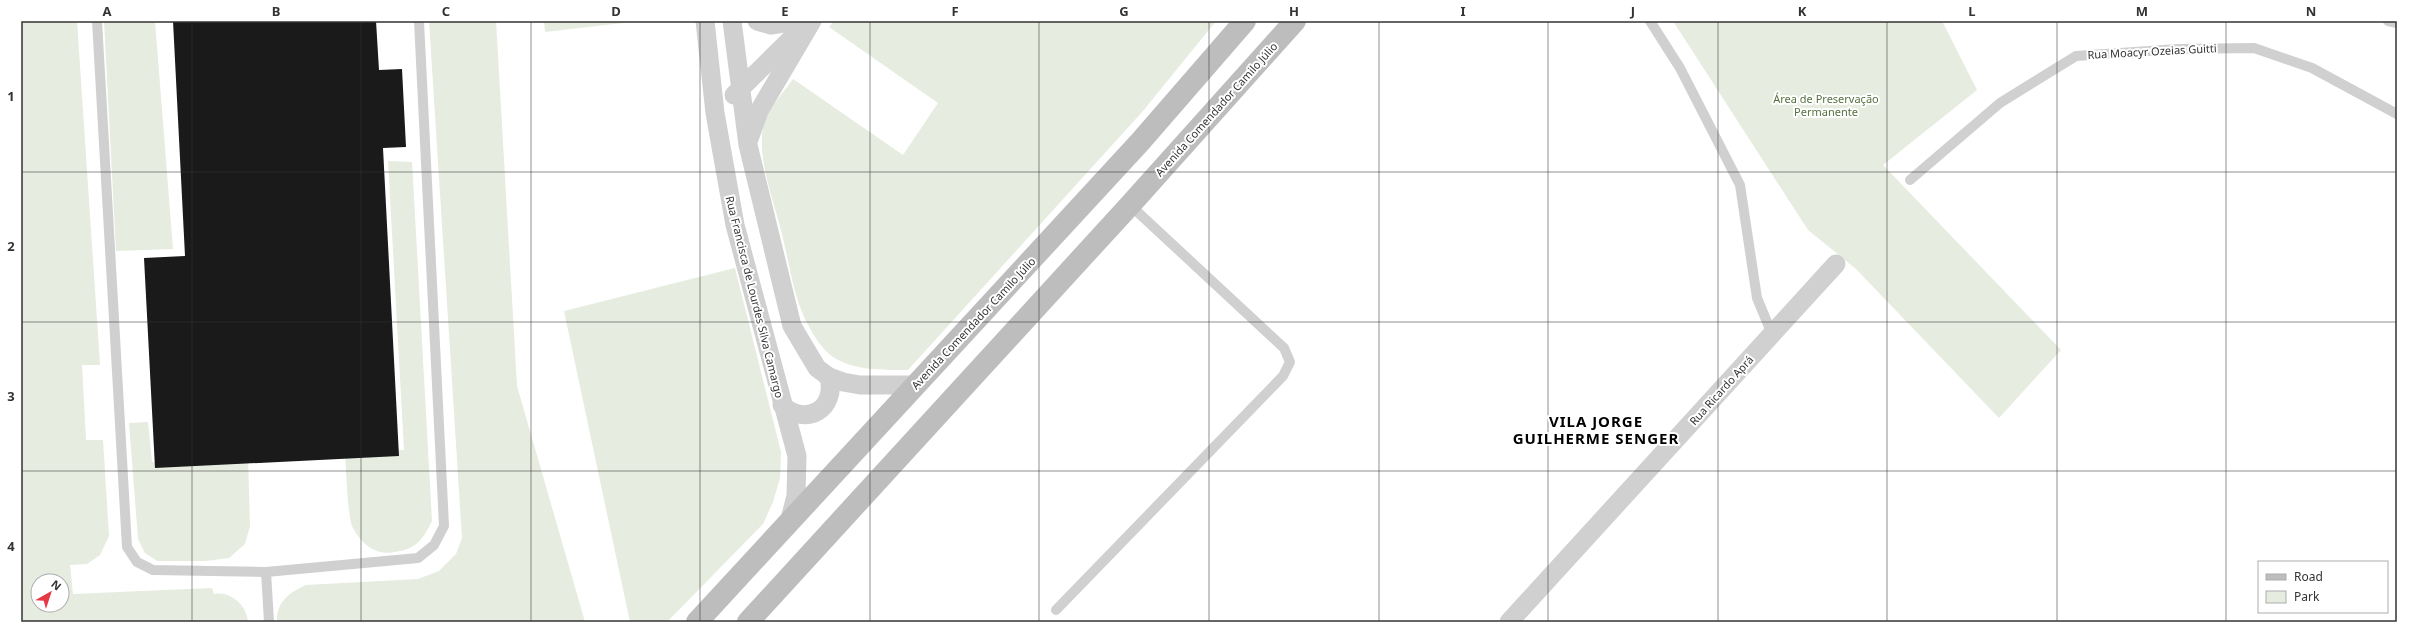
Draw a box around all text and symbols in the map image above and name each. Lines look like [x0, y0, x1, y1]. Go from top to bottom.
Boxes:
text: A [103, 2, 112, 20]
text: B [272, 2, 280, 20]
text: C [442, 2, 450, 20]
text: D [611, 2, 621, 20]
text: E [781, 2, 789, 20]
text: F [951, 2, 959, 20]
text: G [1119, 2, 1129, 20]
text: H [1289, 2, 1299, 20]
text: I [1460, 2, 1466, 20]
text: J [1630, 2, 1635, 20]
text: K [1798, 2, 1807, 20]
text: L [1968, 2, 1976, 20]
text: M [2136, 2, 2148, 20]
text: N [2306, 2, 2316, 20]
street label: Avenida Comendador Camilo Júlio [1152, 38, 1281, 179]
street label: Rua Moacyr Ozeias Guitti [2087, 40, 2217, 62]
text: 1 [7, 87, 15, 105]
park label: Área de Preservação Permanente [1773, 91, 1879, 119]
street label: Rua Francisca de Lourdes Silva Camargo [723, 194, 787, 400]
text: 2 [7, 237, 15, 255]
street label: Avenida Comendador Camilo Júlio [908, 253, 1039, 392]
street label: Rua Ricardo Aprá [1686, 352, 1756, 428]
text: 3 [7, 387, 15, 405]
district label: VILA JORGE GUILHERME SENGER [1513, 411, 1679, 448]
text: 4 [7, 537, 15, 555]
legend [2258, 561, 2388, 613]
text: Road [2294, 568, 2323, 585]
north arrow [30, 573, 70, 613]
text: N [48, 576, 65, 593]
text: Park [2294, 588, 2320, 605]

